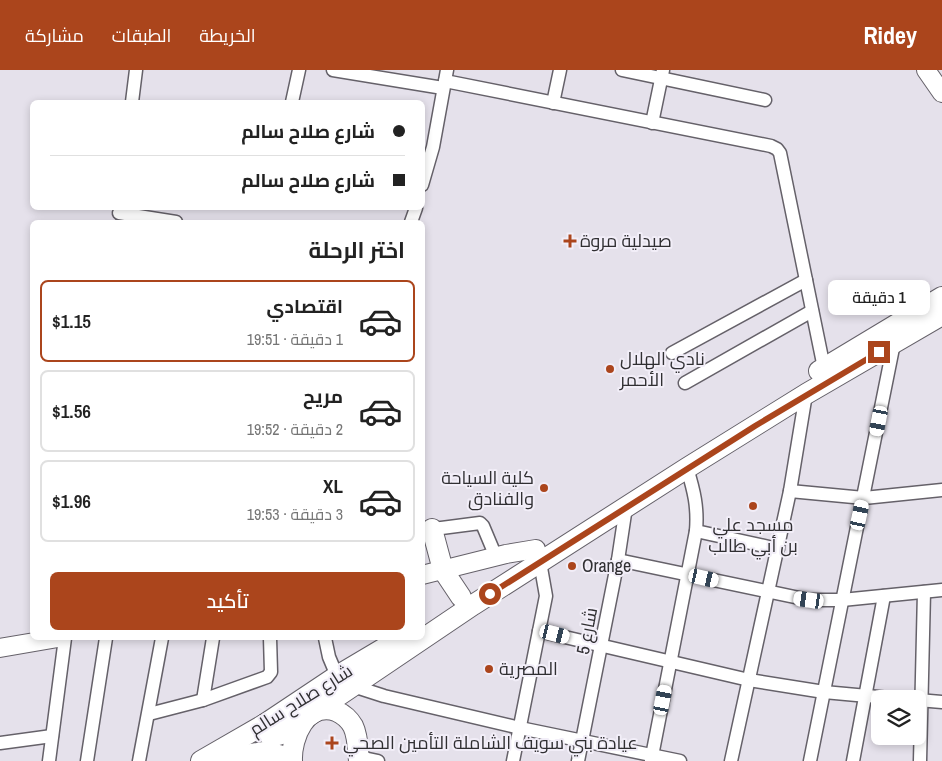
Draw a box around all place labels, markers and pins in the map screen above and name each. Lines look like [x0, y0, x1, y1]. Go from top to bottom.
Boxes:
place label: صيدلية مروة [580, 228, 672, 253]
marker: صيدلية مروة [564, 235, 576, 247]
place label: نادي الهلال الأحمر [619, 346, 705, 392]
marker: نادي الهلال الأحمر [604, 363, 616, 375]
place label: كلية السياحة والفنادق [441, 465, 534, 511]
marker: كلية السياحة والفنادق [538, 482, 550, 494]
marker: مسجد علي بن أبي طالب [747, 500, 759, 512]
place label: مسجد علي بن أبي طالب [708, 512, 798, 560]
place label: Orange [582, 553, 631, 578]
marker: Orange [566, 560, 578, 572]
place label: المصرية [499, 656, 558, 681]
marker: المصرية [483, 663, 495, 675]
place label: عيادة بني سويف الشاملة التأمين الصحي [343, 730, 638, 757]
marker: عيادة بني سويف الشاملة التأمين الصحي [325, 736, 339, 750]

